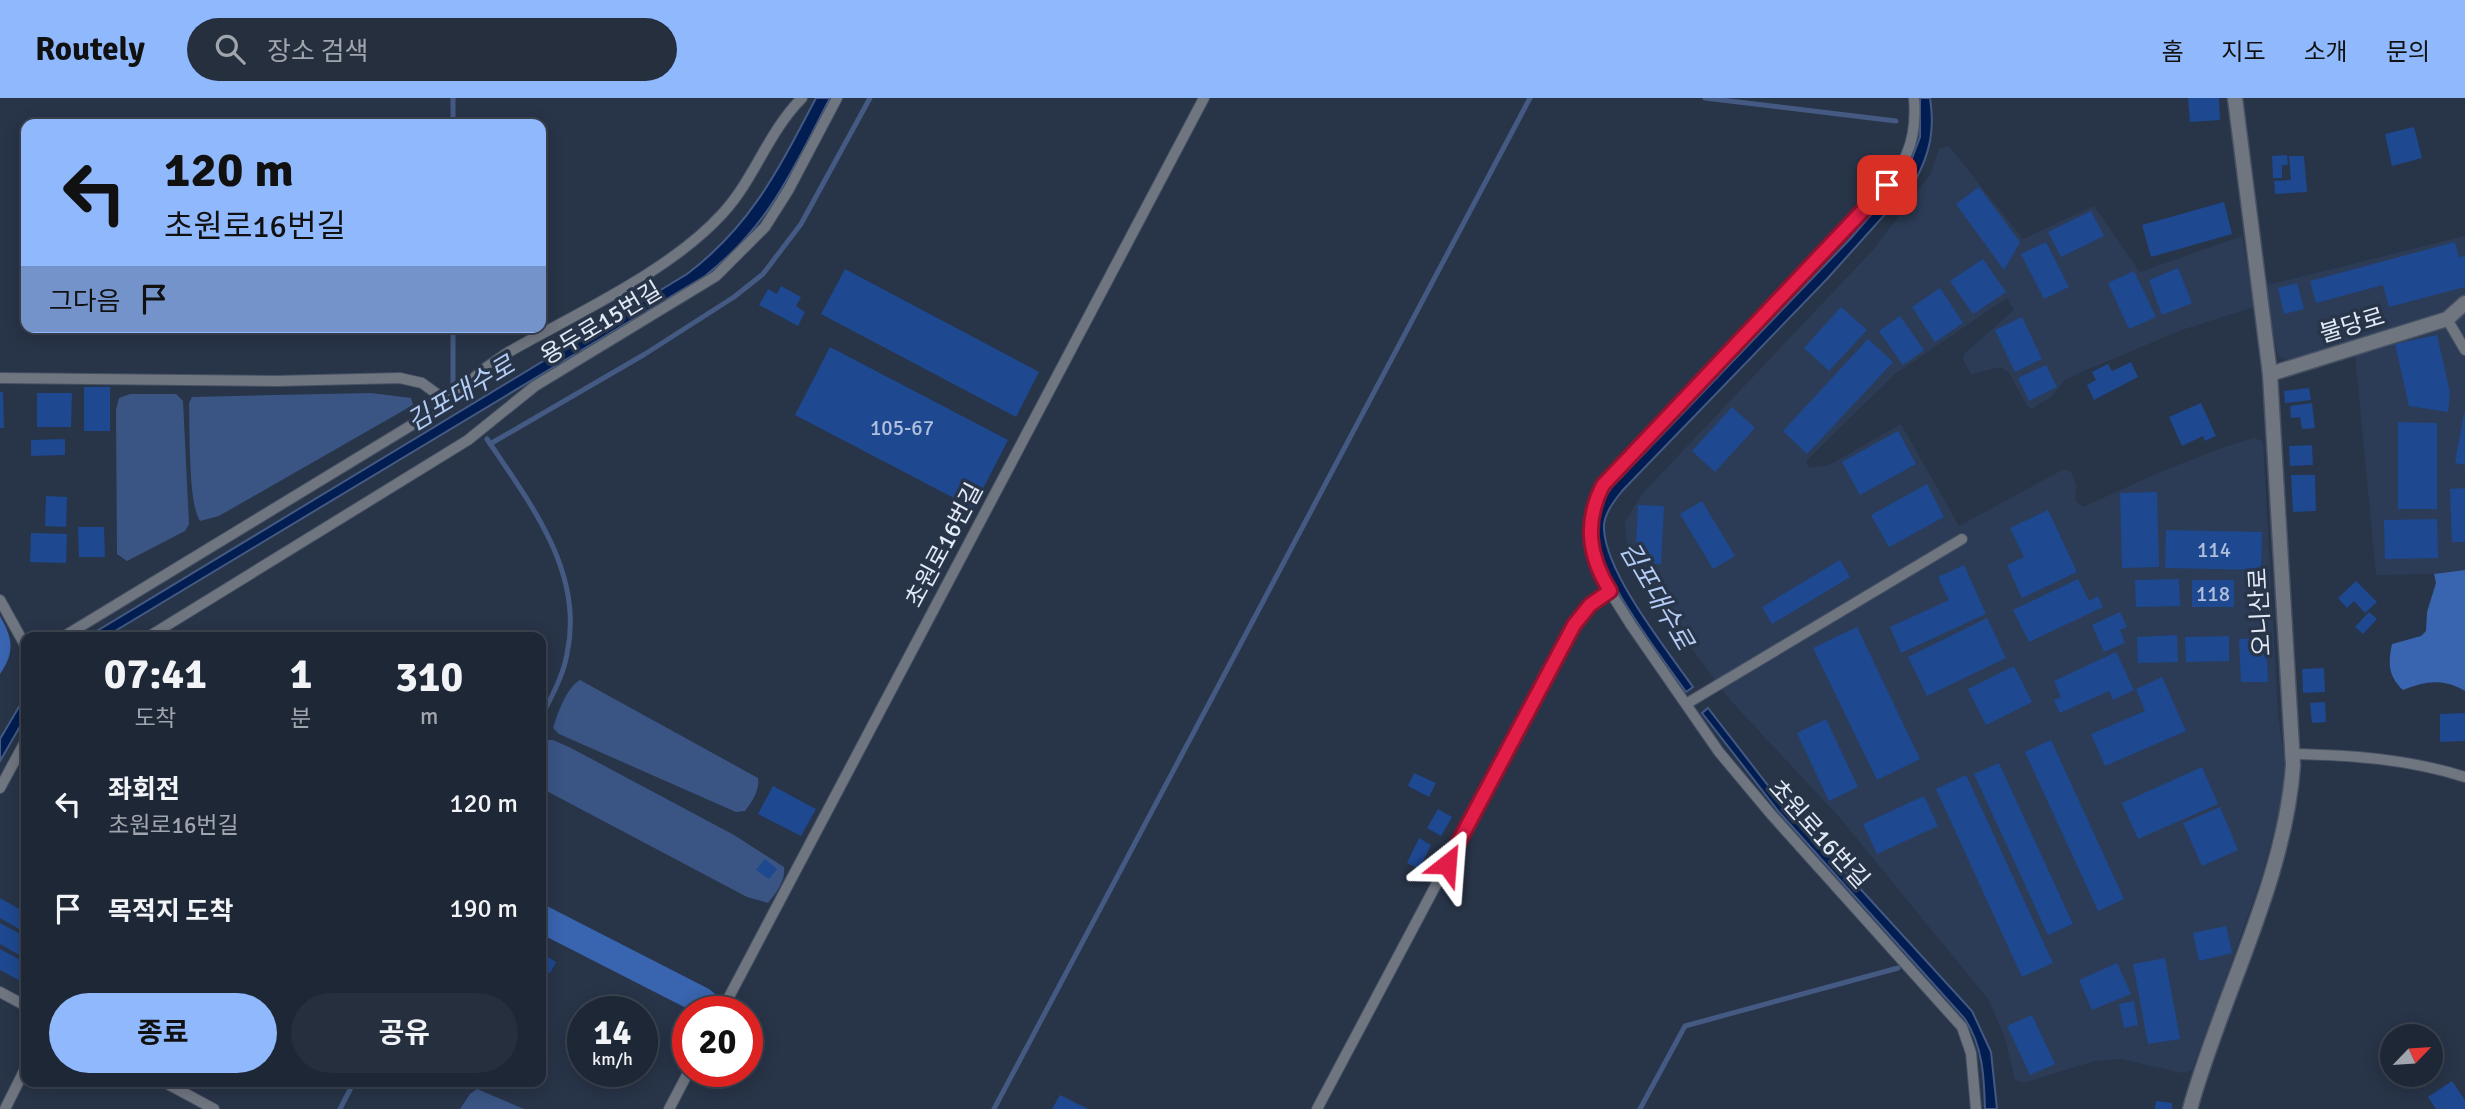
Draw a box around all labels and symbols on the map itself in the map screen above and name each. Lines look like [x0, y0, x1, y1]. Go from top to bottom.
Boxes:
pin [1857, 155, 1917, 215]
street label: 용두로15번길 [535, 275, 667, 371]
street label: 불당로 [2316, 301, 2388, 349]
water label: 김포대수로 [401, 349, 521, 439]
house number: 105-67 [870, 415, 934, 441]
street label: 초원로16번길 [899, 478, 989, 612]
water label: 김포대수로 [1612, 536, 1700, 657]
house number: 114 [2197, 537, 2231, 563]
street label: 오니산로 [2243, 567, 2277, 657]
house number: 118 [2196, 581, 2230, 607]
street label: 초원로16번길 [1762, 773, 1876, 895]
position arrow [1410, 827, 1484, 901]
speed limit sign: 20 [672, 996, 763, 1087]
north arrow [2380, 1024, 2443, 1087]

